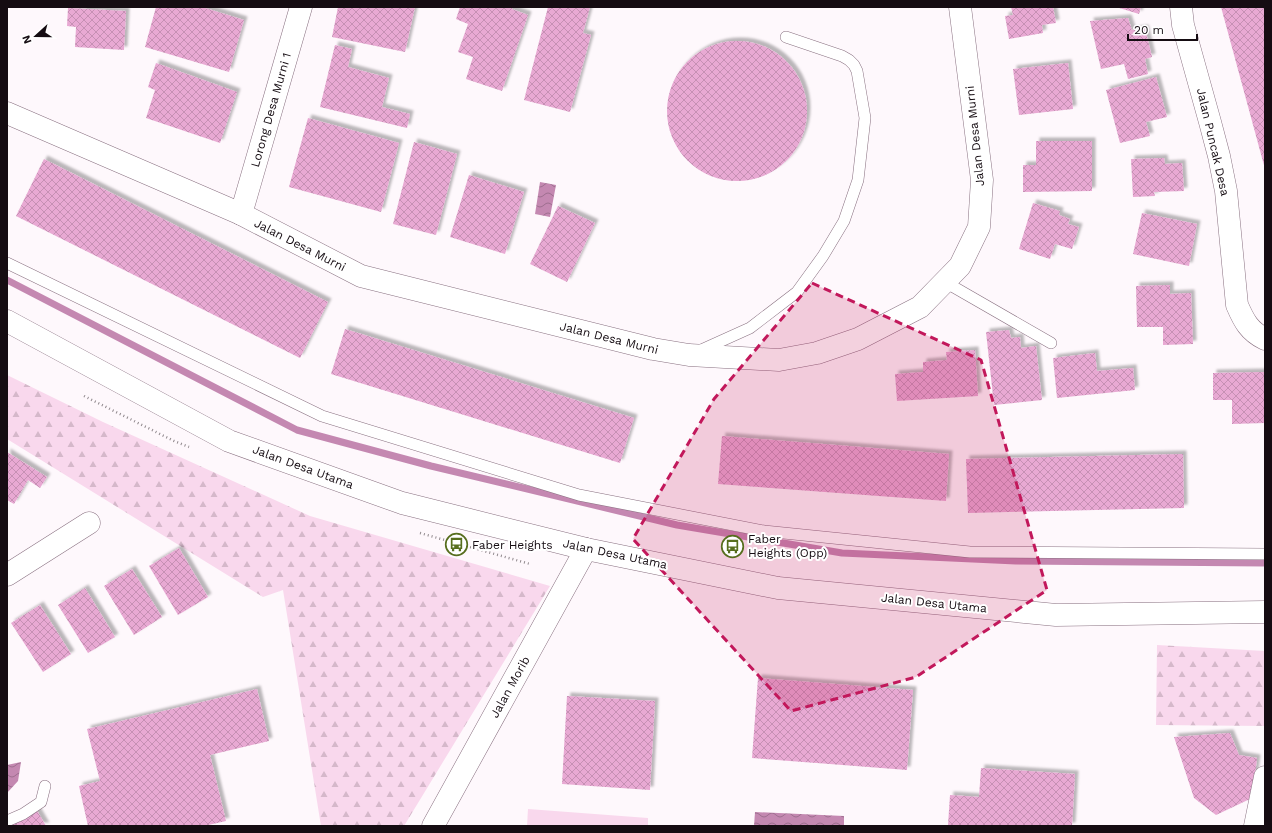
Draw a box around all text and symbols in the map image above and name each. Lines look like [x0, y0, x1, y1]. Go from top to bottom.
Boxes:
north arrow [16, 16, 56, 56]
scale bar [1128, 16, 1197, 42]
text: 20 m [1134, 23, 1164, 37]
text: N [20, 33, 35, 46]
street label: Lorong Desa Murni 1 [248, 51, 294, 169]
street label: Jalan Desa Murni [963, 85, 987, 187]
street label: Jalan Puncak Desa [1194, 87, 1232, 198]
street label: Jalan Desa Murni [252, 216, 348, 274]
street label: Jalan Desa Murni [558, 319, 660, 357]
street label: Jalan Desa Utama [251, 442, 356, 492]
bus stop icon: Faber Heights [443, 532, 469, 558]
place label: Faber Heights (Opp) [748, 532, 827, 560]
bus stop icon: Faber Heights (Opp) [719, 533, 745, 559]
street label: Jalan Desa Utama [562, 536, 669, 572]
place label: Faber Heights [472, 538, 553, 552]
street label: Jalan Desa Utama [880, 590, 988, 616]
street label: Jalan Morib [487, 654, 533, 720]

